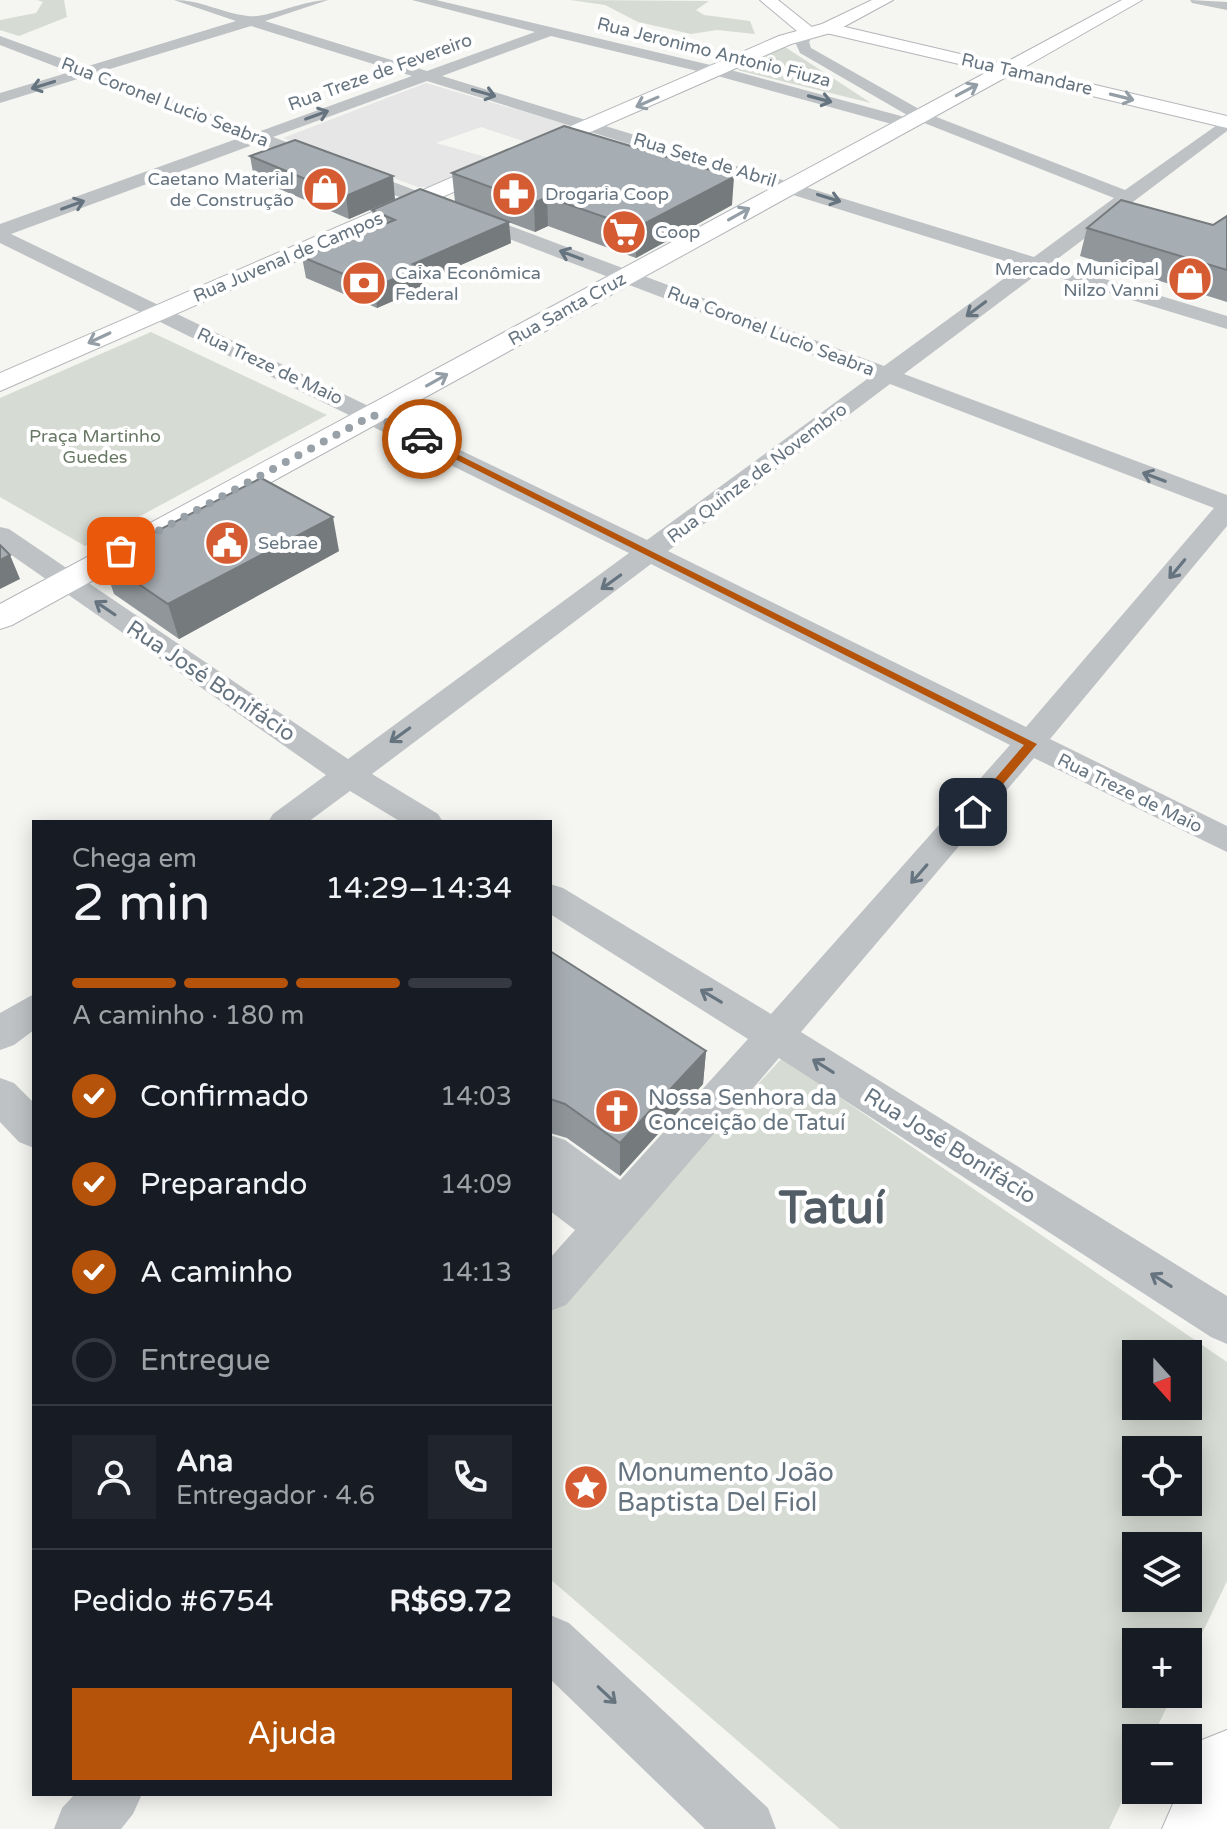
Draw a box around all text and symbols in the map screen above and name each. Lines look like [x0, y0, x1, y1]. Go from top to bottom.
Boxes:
street label: Rua Jeronimo Antonio Fiuza [595, 12, 833, 92]
street label: Rua Treze de Fevereiro [285, 28, 475, 116]
street label: Rua Tamandare [959, 48, 1095, 100]
street label: Rua Coronel Lucio Seabra [58, 52, 272, 152]
one-way arrow [30, 78, 56, 93]
one-way arrow [955, 82, 979, 98]
one-way arrow [471, 87, 496, 101]
one-way arrow [1108, 90, 1134, 105]
one-way arrow [807, 93, 833, 108]
one-way arrow [635, 96, 659, 111]
one-way arrow [305, 107, 330, 122]
street label: Rua Sete de Abril [631, 128, 779, 192]
shop icon: Caetano Material de Construção [301, 165, 349, 213]
place label: Caetano Material de Construção [147, 168, 294, 211]
pharmacy icon: Drogaria Coop [490, 170, 538, 218]
place label: Drogaria Coop [545, 183, 669, 205]
one-way arrow [815, 191, 841, 206]
one-way arrow [60, 197, 85, 211]
one-way arrow [726, 206, 750, 221]
street label: Rua Juvenal de Campos [190, 207, 386, 307]
supermarket icon: Coop [600, 208, 648, 256]
place label: Coop [655, 221, 700, 243]
one-way arrow [559, 247, 584, 261]
shop icon: Mercado Municipal Nilzo Vanni [1166, 255, 1214, 303]
place label: Mercado Municipal Nilzo Vanni [995, 258, 1159, 301]
bank icon: Caixa Econômica Federal [340, 259, 388, 307]
place label: Caixa Econômica Federal [395, 262, 541, 305]
street label: Rua Santa Cruz [504, 268, 630, 350]
street label: Rua Coronel Lucio Seabra [664, 281, 878, 381]
one-way arrow [966, 301, 987, 318]
street label: Rua Treze de Maio [194, 323, 346, 409]
one-way arrow [87, 331, 111, 346]
one-way arrow [425, 371, 449, 387]
street label: Rua Quinze de Novembro [663, 398, 851, 548]
courier [382, 399, 462, 479]
icon: car [400, 417, 444, 461]
park label: Praça Martinho Guedes [29, 425, 161, 468]
one-way arrow [1142, 469, 1167, 483]
pin [87, 517, 155, 585]
public building icon: Sebrae [203, 519, 251, 567]
icon: bag [99, 529, 143, 573]
place label: Sebrae [258, 532, 318, 554]
one-way arrow [1168, 558, 1186, 579]
one-way arrow [600, 574, 622, 590]
one-way arrow [94, 600, 116, 616]
street label: Rua José Bonifácio [122, 615, 300, 747]
one-way arrow [390, 727, 412, 743]
street label: Rua Treze de Maio [1054, 748, 1206, 838]
pin [939, 778, 1007, 846]
icon: home [951, 790, 995, 834]
text: Chega em [72, 843, 197, 874]
one-way arrow [910, 863, 928, 884]
text: 14:29–14:34 [325, 870, 512, 907]
text: 2 min [72, 872, 211, 935]
one-way arrow [700, 988, 723, 1004]
text: A caminho · 180 m [72, 1000, 304, 1031]
one-way arrow [813, 1057, 835, 1074]
icon: check [72, 1074, 116, 1118]
text: Confirmado [140, 1078, 309, 1115]
text: 14:03 [440, 1081, 512, 1112]
street label: Rua José Bonifácio [859, 1083, 1041, 1209]
place label: Nossa Senhora da Conceição de Tatuí [648, 1085, 846, 1136]
church icon: Nossa Senhora da Conceição de Tatuí [593, 1087, 641, 1135]
icon: check [72, 1162, 116, 1206]
text: Preparando [140, 1166, 308, 1203]
text: 14:09 [440, 1169, 512, 1200]
district label: Tatuí [778, 1181, 886, 1236]
icon: check [72, 1250, 116, 1294]
text: A caminho [140, 1254, 293, 1291]
text: 14:13 [440, 1257, 512, 1288]
one-way arrow [1150, 1272, 1173, 1288]
north arrow [1122, 1340, 1202, 1420]
map controls [1122, 1340, 1202, 1804]
text: Entregue [140, 1342, 271, 1379]
button: person [72, 1435, 156, 1519]
button: phone [428, 1435, 512, 1519]
button: locate [1122, 1436, 1202, 1516]
text: Ana [176, 1443, 233, 1480]
place label: Monumento João Baptista Del Fiol [617, 1457, 834, 1518]
place icon: Monumento João Baptista Del Fiol [562, 1463, 610, 1511]
text: Entregador · 4.6 [176, 1480, 375, 1511]
button: layers [1122, 1532, 1202, 1612]
text: Pedido #6754 [72, 1583, 274, 1620]
text: R$69.72 [389, 1583, 512, 1620]
button: + [1122, 1628, 1202, 1708]
one-way arrow [596, 1686, 616, 1704]
button: Ajuda [72, 1688, 512, 1780]
button: − [1122, 1724, 1202, 1804]

